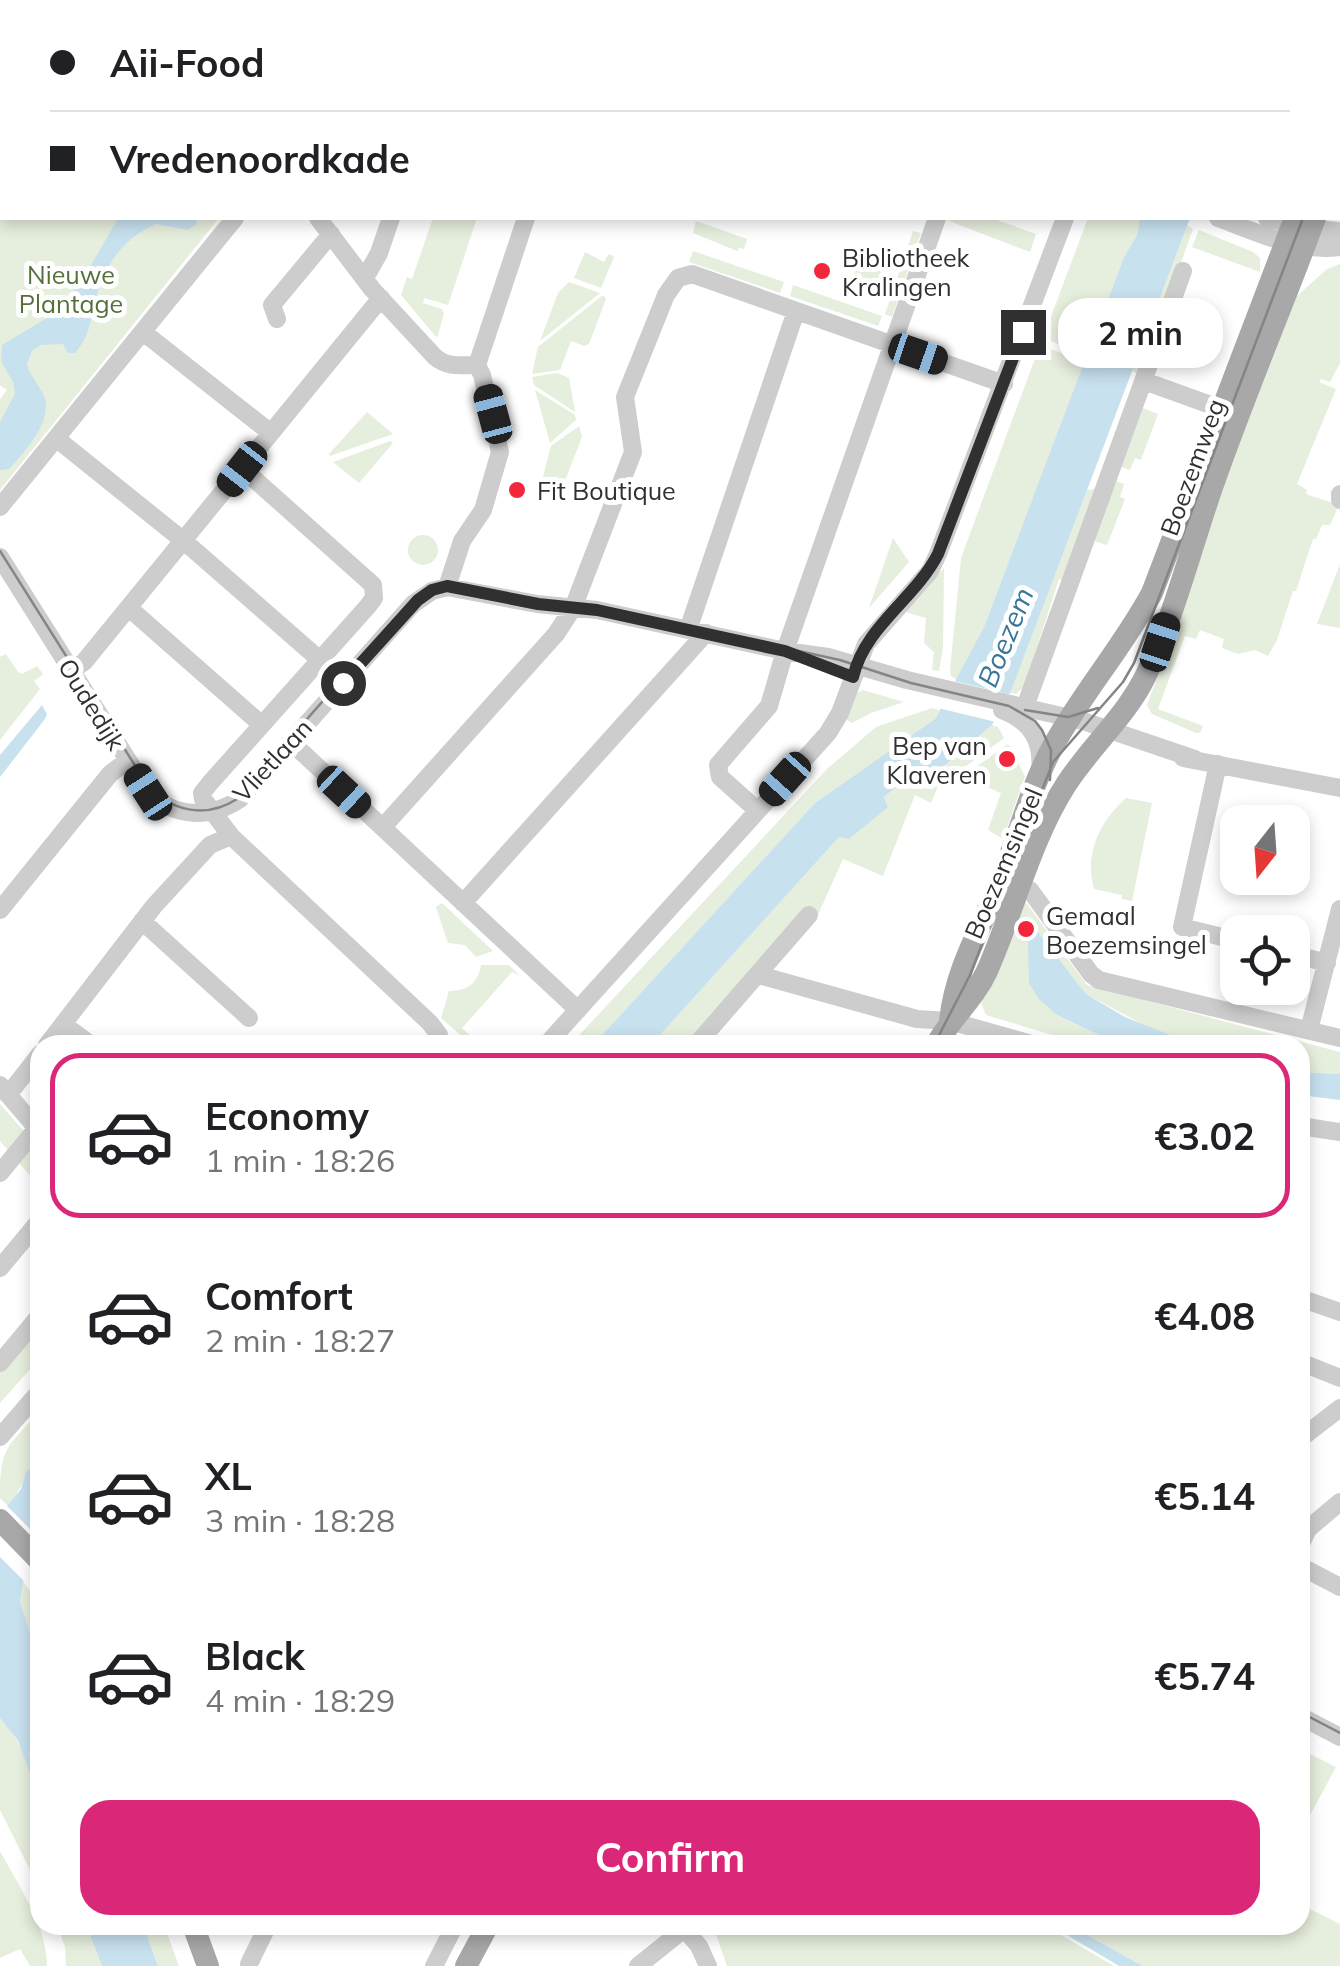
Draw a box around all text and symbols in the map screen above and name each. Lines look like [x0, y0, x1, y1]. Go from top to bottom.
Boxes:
text: Aii-Food [110, 39, 265, 87]
text: Vredenoordkade [110, 135, 410, 183]
place label: Bibliotheek Kralingen [842, 242, 971, 302]
park label: Nieuwe Plantage [19, 259, 123, 319]
marker: Bibliotheek Kralingen [811, 260, 833, 282]
callout: 2 min [1058, 297, 1223, 367]
route end [1001, 310, 1046, 355]
text: 2 min [1098, 313, 1183, 353]
car [885, 330, 951, 378]
car [471, 381, 515, 447]
street label: Boezemweg [1153, 394, 1231, 540]
car [212, 436, 272, 502]
place label: Fit Boutique [537, 475, 676, 506]
marker: Fit Boutique [506, 479, 528, 501]
water label: Boezem [969, 582, 1041, 692]
car [1136, 609, 1184, 675]
street label: Oudedijk [52, 652, 133, 756]
route start [321, 661, 366, 706]
street label: Vlietlaan [226, 712, 318, 808]
place label: Bep van Klaveren [886, 730, 987, 790]
car [754, 747, 816, 811]
marker: Bep van Klaveren [996, 748, 1018, 770]
car [119, 759, 177, 825]
car [312, 761, 376, 823]
street label: Boezemsingel [957, 783, 1049, 943]
north arrow [1220, 805, 1310, 895]
map controls [1220, 805, 1310, 1005]
place label: Gemaal Boezemsingel [1046, 900, 1207, 960]
button: locate [1220, 915, 1310, 1005]
marker: Gemaal Boezemsingel [1015, 918, 1037, 940]
icon: car [85, 1091, 175, 1181]
text: Economy [205, 1092, 369, 1140]
text: €3.02 [1154, 1112, 1255, 1160]
text: 1 min · 18:26 [205, 1140, 395, 1180]
icon: car [85, 1271, 175, 1361]
text: Comfort [205, 1272, 353, 1320]
text: €4.08 [1154, 1292, 1255, 1340]
text: 2 min · 18:27 [205, 1320, 395, 1360]
icon: car [85, 1451, 175, 1541]
text: XL [205, 1452, 252, 1500]
text: €5.14 [1154, 1472, 1255, 1520]
text: 3 min · 18:28 [205, 1500, 395, 1540]
icon: car [85, 1631, 175, 1721]
text: Black [205, 1632, 305, 1680]
text: €5.74 [1154, 1652, 1255, 1700]
text: 4 min · 18:29 [205, 1680, 395, 1720]
button: Confirm [80, 1800, 1260, 1915]

